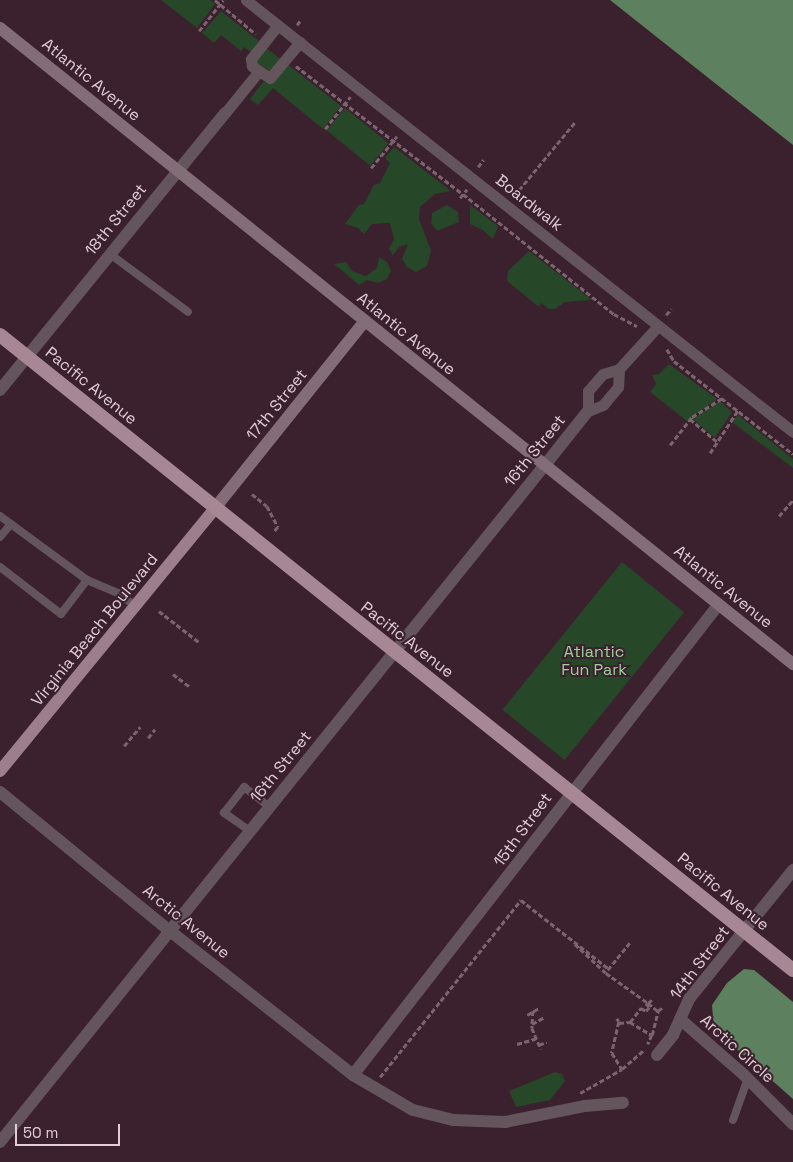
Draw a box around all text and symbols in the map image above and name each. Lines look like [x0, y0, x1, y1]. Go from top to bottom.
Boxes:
street label: Atlantic Avenue [38, 34, 144, 126]
street label: Boardwalk [492, 171, 566, 235]
street label: 18th Street [81, 180, 151, 260]
street label: Atlantic Avenue [353, 288, 459, 380]
street label: Pacific Avenue [41, 343, 141, 429]
street label: 17th Street [243, 366, 311, 444]
street label: 16th Street [500, 411, 570, 491]
street label: Atlantic Avenue [670, 541, 776, 633]
street label: Virginia Beach Boulevard [28, 550, 162, 710]
street label: Pacific Avenue [357, 598, 457, 682]
park label: Atlantic Fun Park [561, 642, 627, 680]
street label: 16th Street [246, 727, 316, 807]
street label: 15th Street [490, 789, 556, 871]
street label: Pacific Avenue [673, 849, 773, 935]
street label: Arctic Avenue [139, 881, 233, 963]
street label: 14th Street [666, 923, 734, 1003]
street label: Arctic Circle [696, 1011, 778, 1087]
scale bar [18, 1114, 122, 1146]
text: 50 m [23, 1123, 58, 1142]

